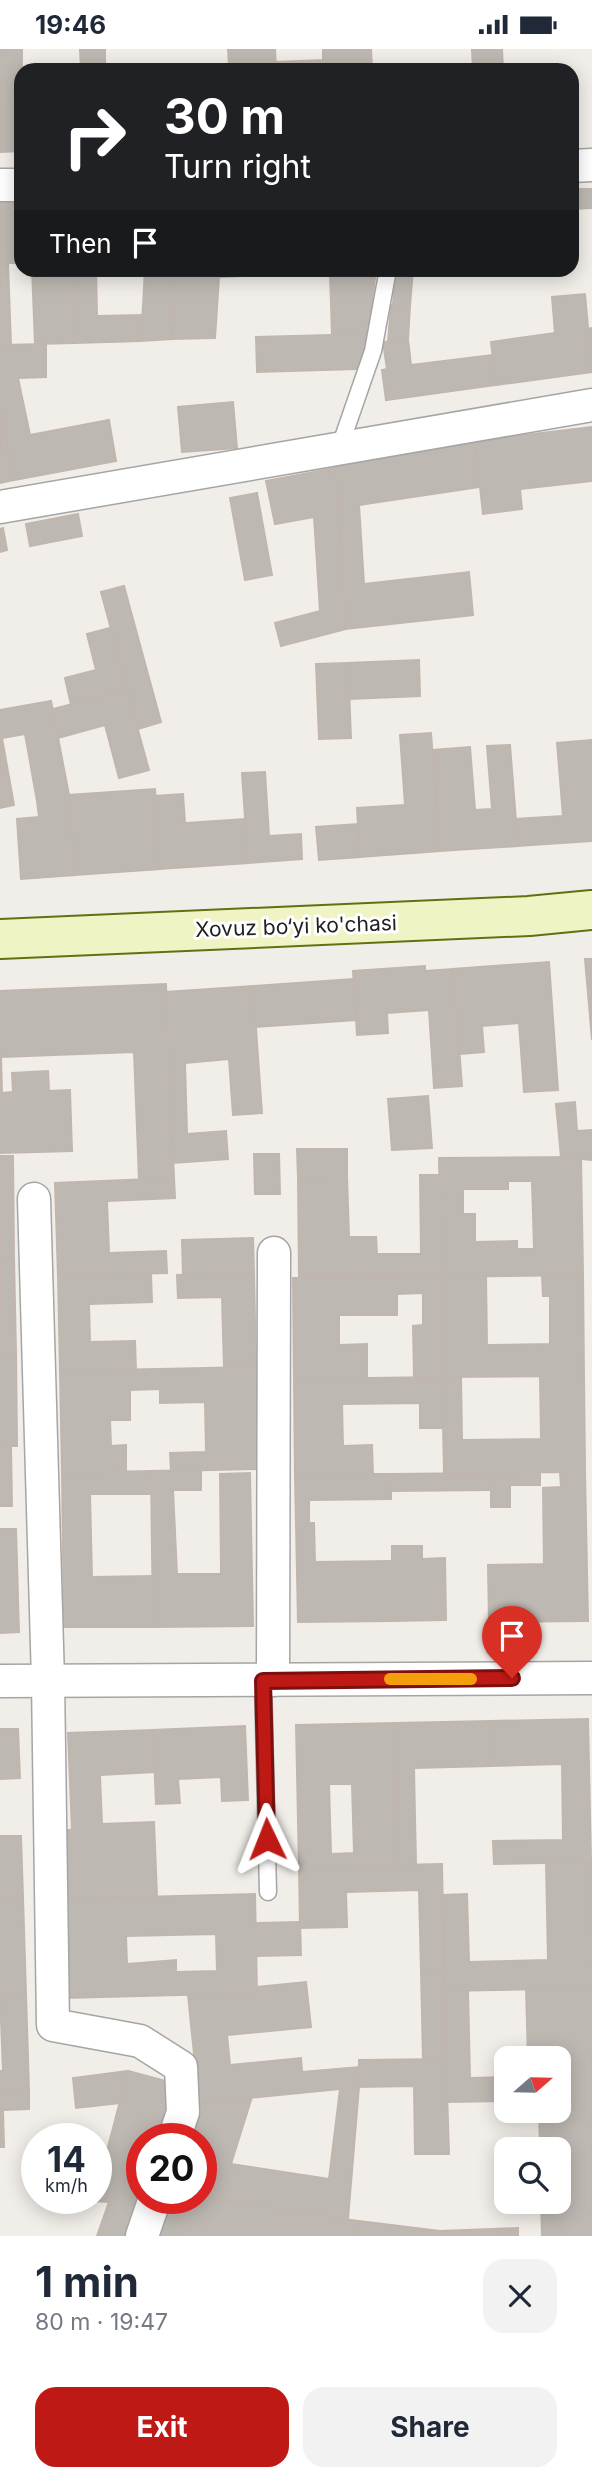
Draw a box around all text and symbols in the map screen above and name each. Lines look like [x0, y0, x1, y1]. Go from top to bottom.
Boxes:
text: 19:46 [35, 9, 106, 40]
text: 30 m [164, 87, 285, 146]
icon: right [49, 91, 140, 182]
text: Turn right [164, 147, 311, 186]
icon: arrive [126, 224, 164, 262]
text: Then [49, 228, 112, 259]
street label: Xovuz bo‘yi ko'chasi [195, 910, 397, 942]
pin [482, 1606, 542, 1678]
icon: arrive [493, 1617, 531, 1655]
position arrow [230, 1802, 304, 1876]
north arrow [494, 2046, 570, 2123]
map controls [494, 2046, 571, 2214]
speed limit sign: 20 [126, 2123, 217, 2214]
button: search [494, 2137, 571, 2214]
text: 14 [47, 2138, 86, 2180]
text: km/h [45, 2175, 88, 2196]
text: 1 min [35, 2256, 139, 2307]
button: close [483, 2259, 557, 2333]
text: 80 m · 19:47 [35, 2308, 168, 2336]
button: Exit [35, 2387, 289, 2467]
button: Share [303, 2387, 557, 2467]

